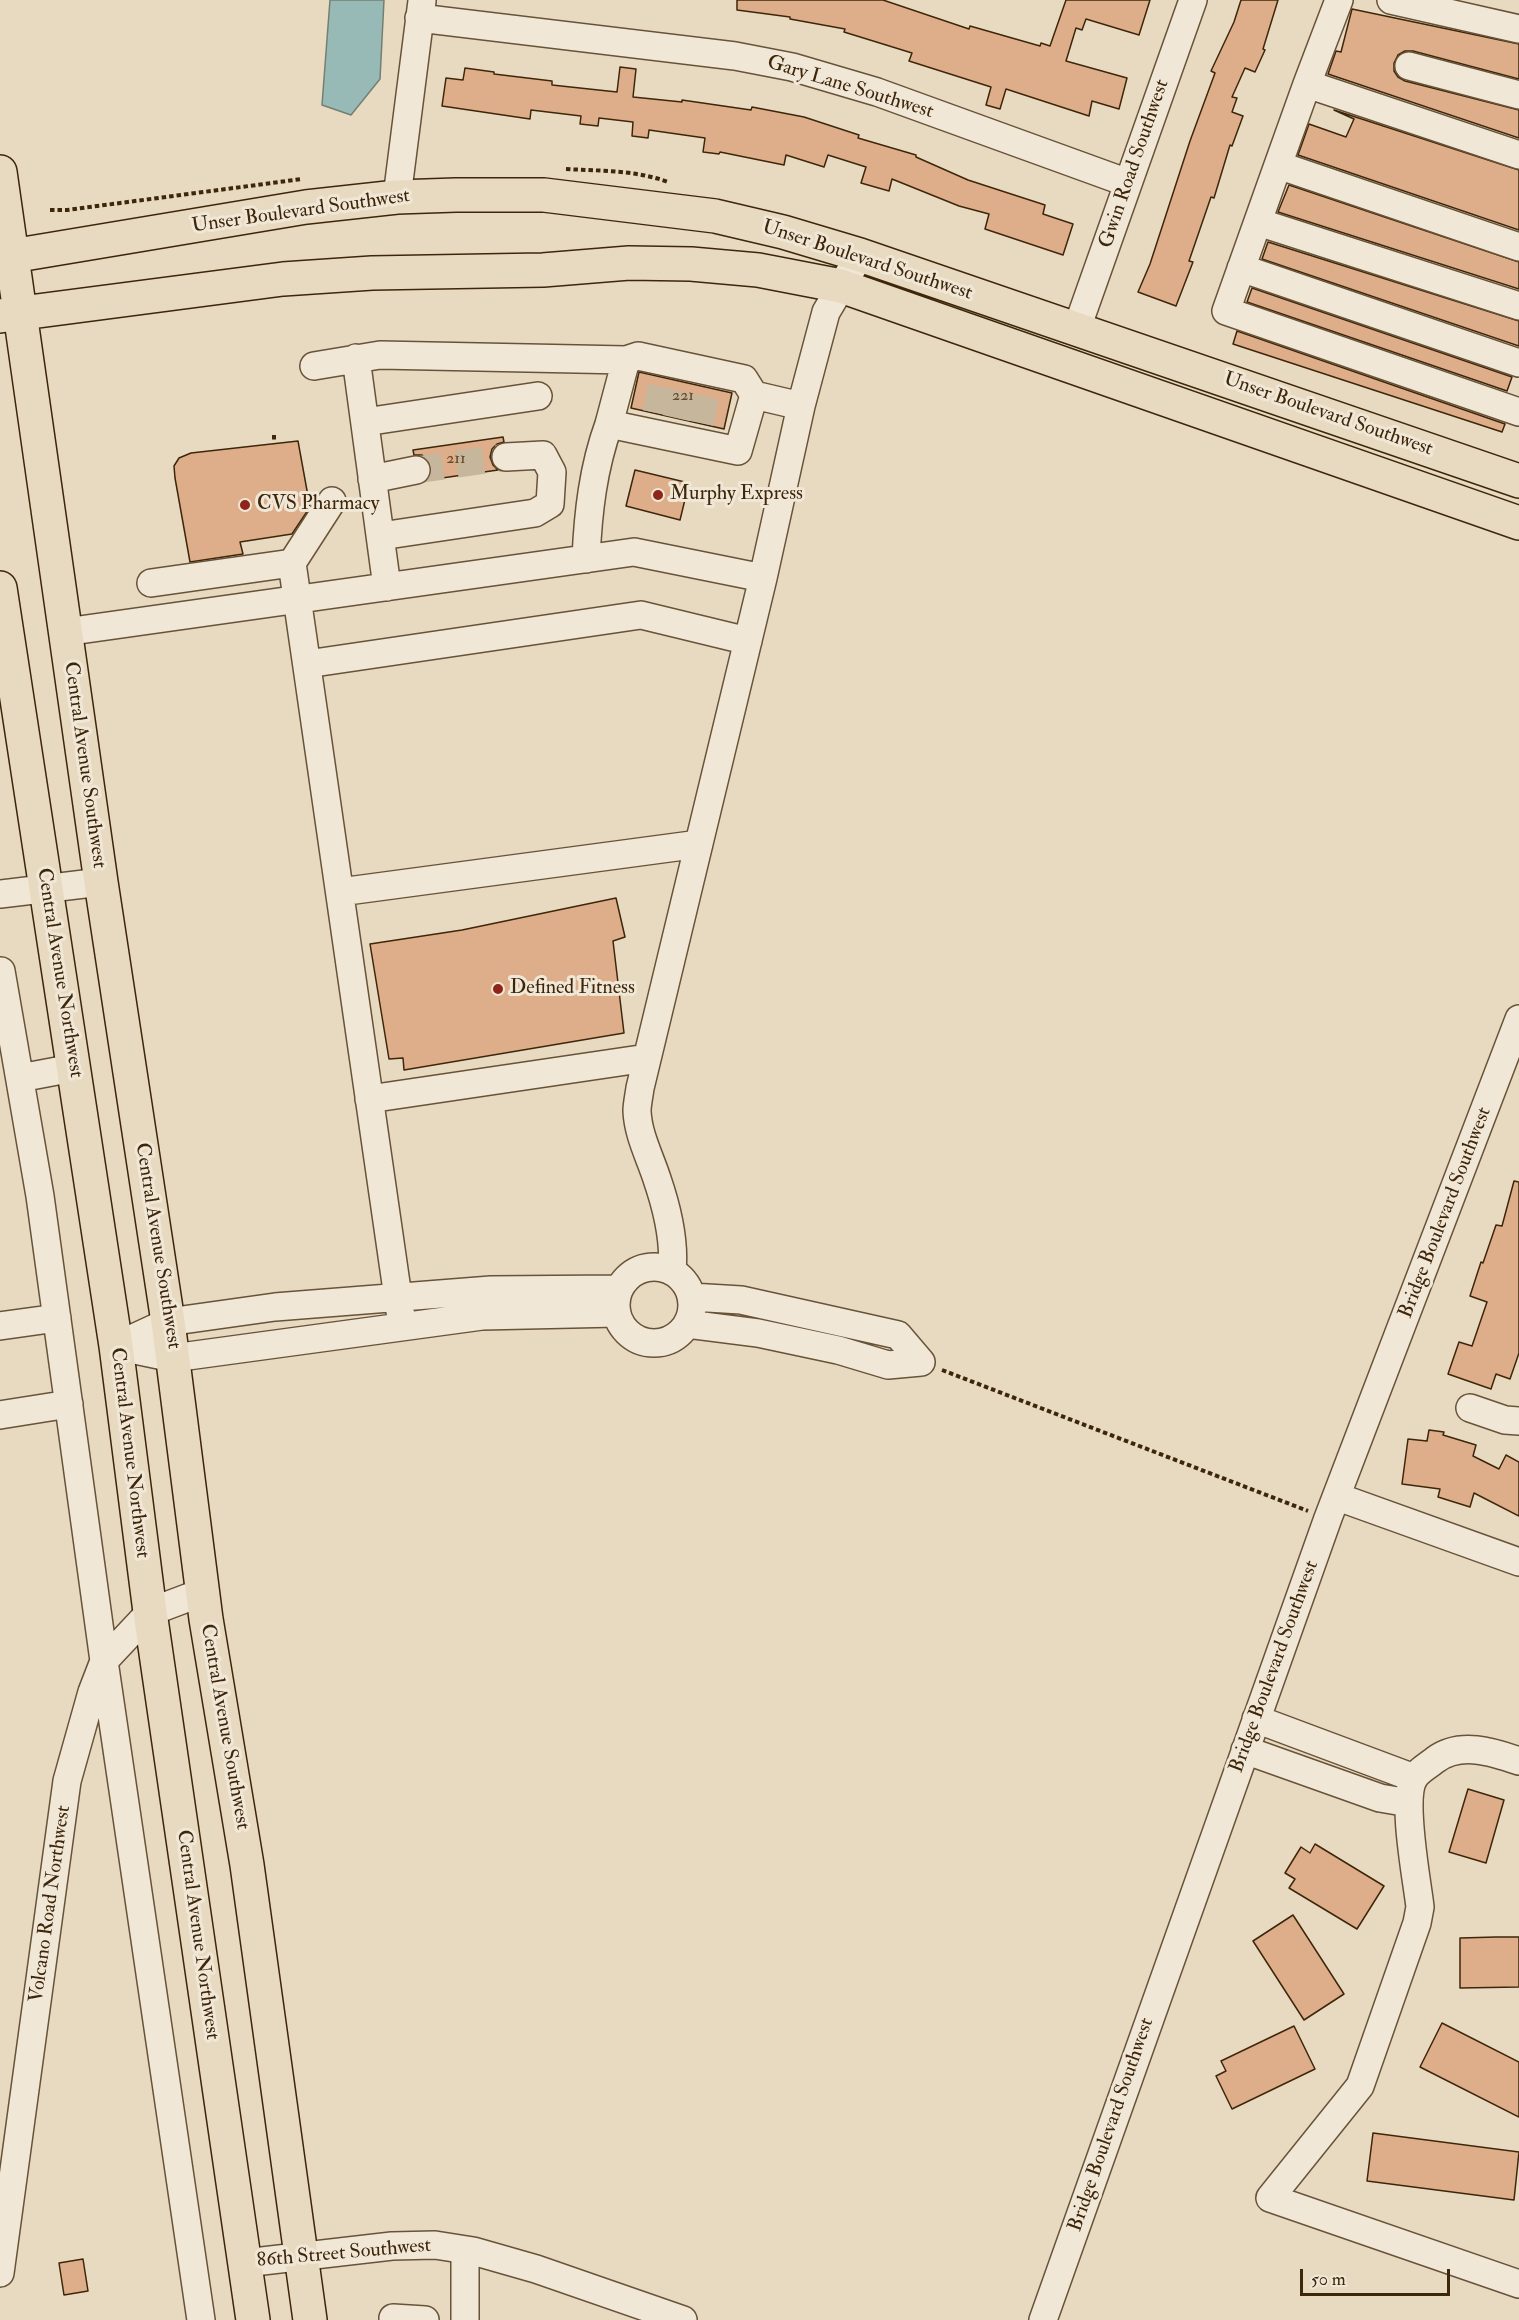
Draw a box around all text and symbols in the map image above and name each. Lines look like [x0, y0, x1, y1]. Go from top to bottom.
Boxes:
street label: Gary Lane Southwest [764, 51, 936, 125]
street label: Gwin Road Southwest [1095, 77, 1175, 251]
street label: Unser Boulevard Southwest [191, 185, 411, 239]
street label: Unser Boulevard Southwest [759, 216, 975, 306]
street label: Unser Boulevard Southwest [1220, 368, 1436, 462]
house number: 221 [672, 387, 694, 407]
house number: 211 [446, 450, 466, 470]
place label: Murphy Express [670, 483, 803, 507]
marker: Murphy Express [651, 488, 665, 502]
place label: CVS Pharmacy [257, 493, 380, 517]
marker: CVS Pharmacy [238, 498, 252, 512]
street label: Central Avenue Southwest [58, 660, 110, 870]
street label: Central Avenue Northwest [31, 866, 87, 1080]
place label: Defined Fitness [510, 977, 635, 1001]
marker: Defined Fitness [491, 982, 505, 996]
street label: Bridge Boulevard Southwest [1395, 1104, 1497, 1322]
street label: Central Avenue Southwest [129, 1141, 185, 1351]
street label: Central Avenue Northwest [104, 1346, 154, 1560]
street label: Bridge Boulevard Southwest [1225, 1558, 1325, 1776]
street label: Central Avenue Southwest [194, 1622, 254, 1832]
street label: Volcano Road Northwest [25, 1804, 77, 2004]
street label: Central Avenue Northwest [170, 1828, 224, 2042]
street label: Bridge Boulevard Southwest [1064, 2015, 1160, 2235]
street label: 86th Street Southwest [256, 2234, 432, 2274]
scale bar [1303, 2257, 1453, 2295]
text: 50 m [1311, 2268, 1346, 2291]

